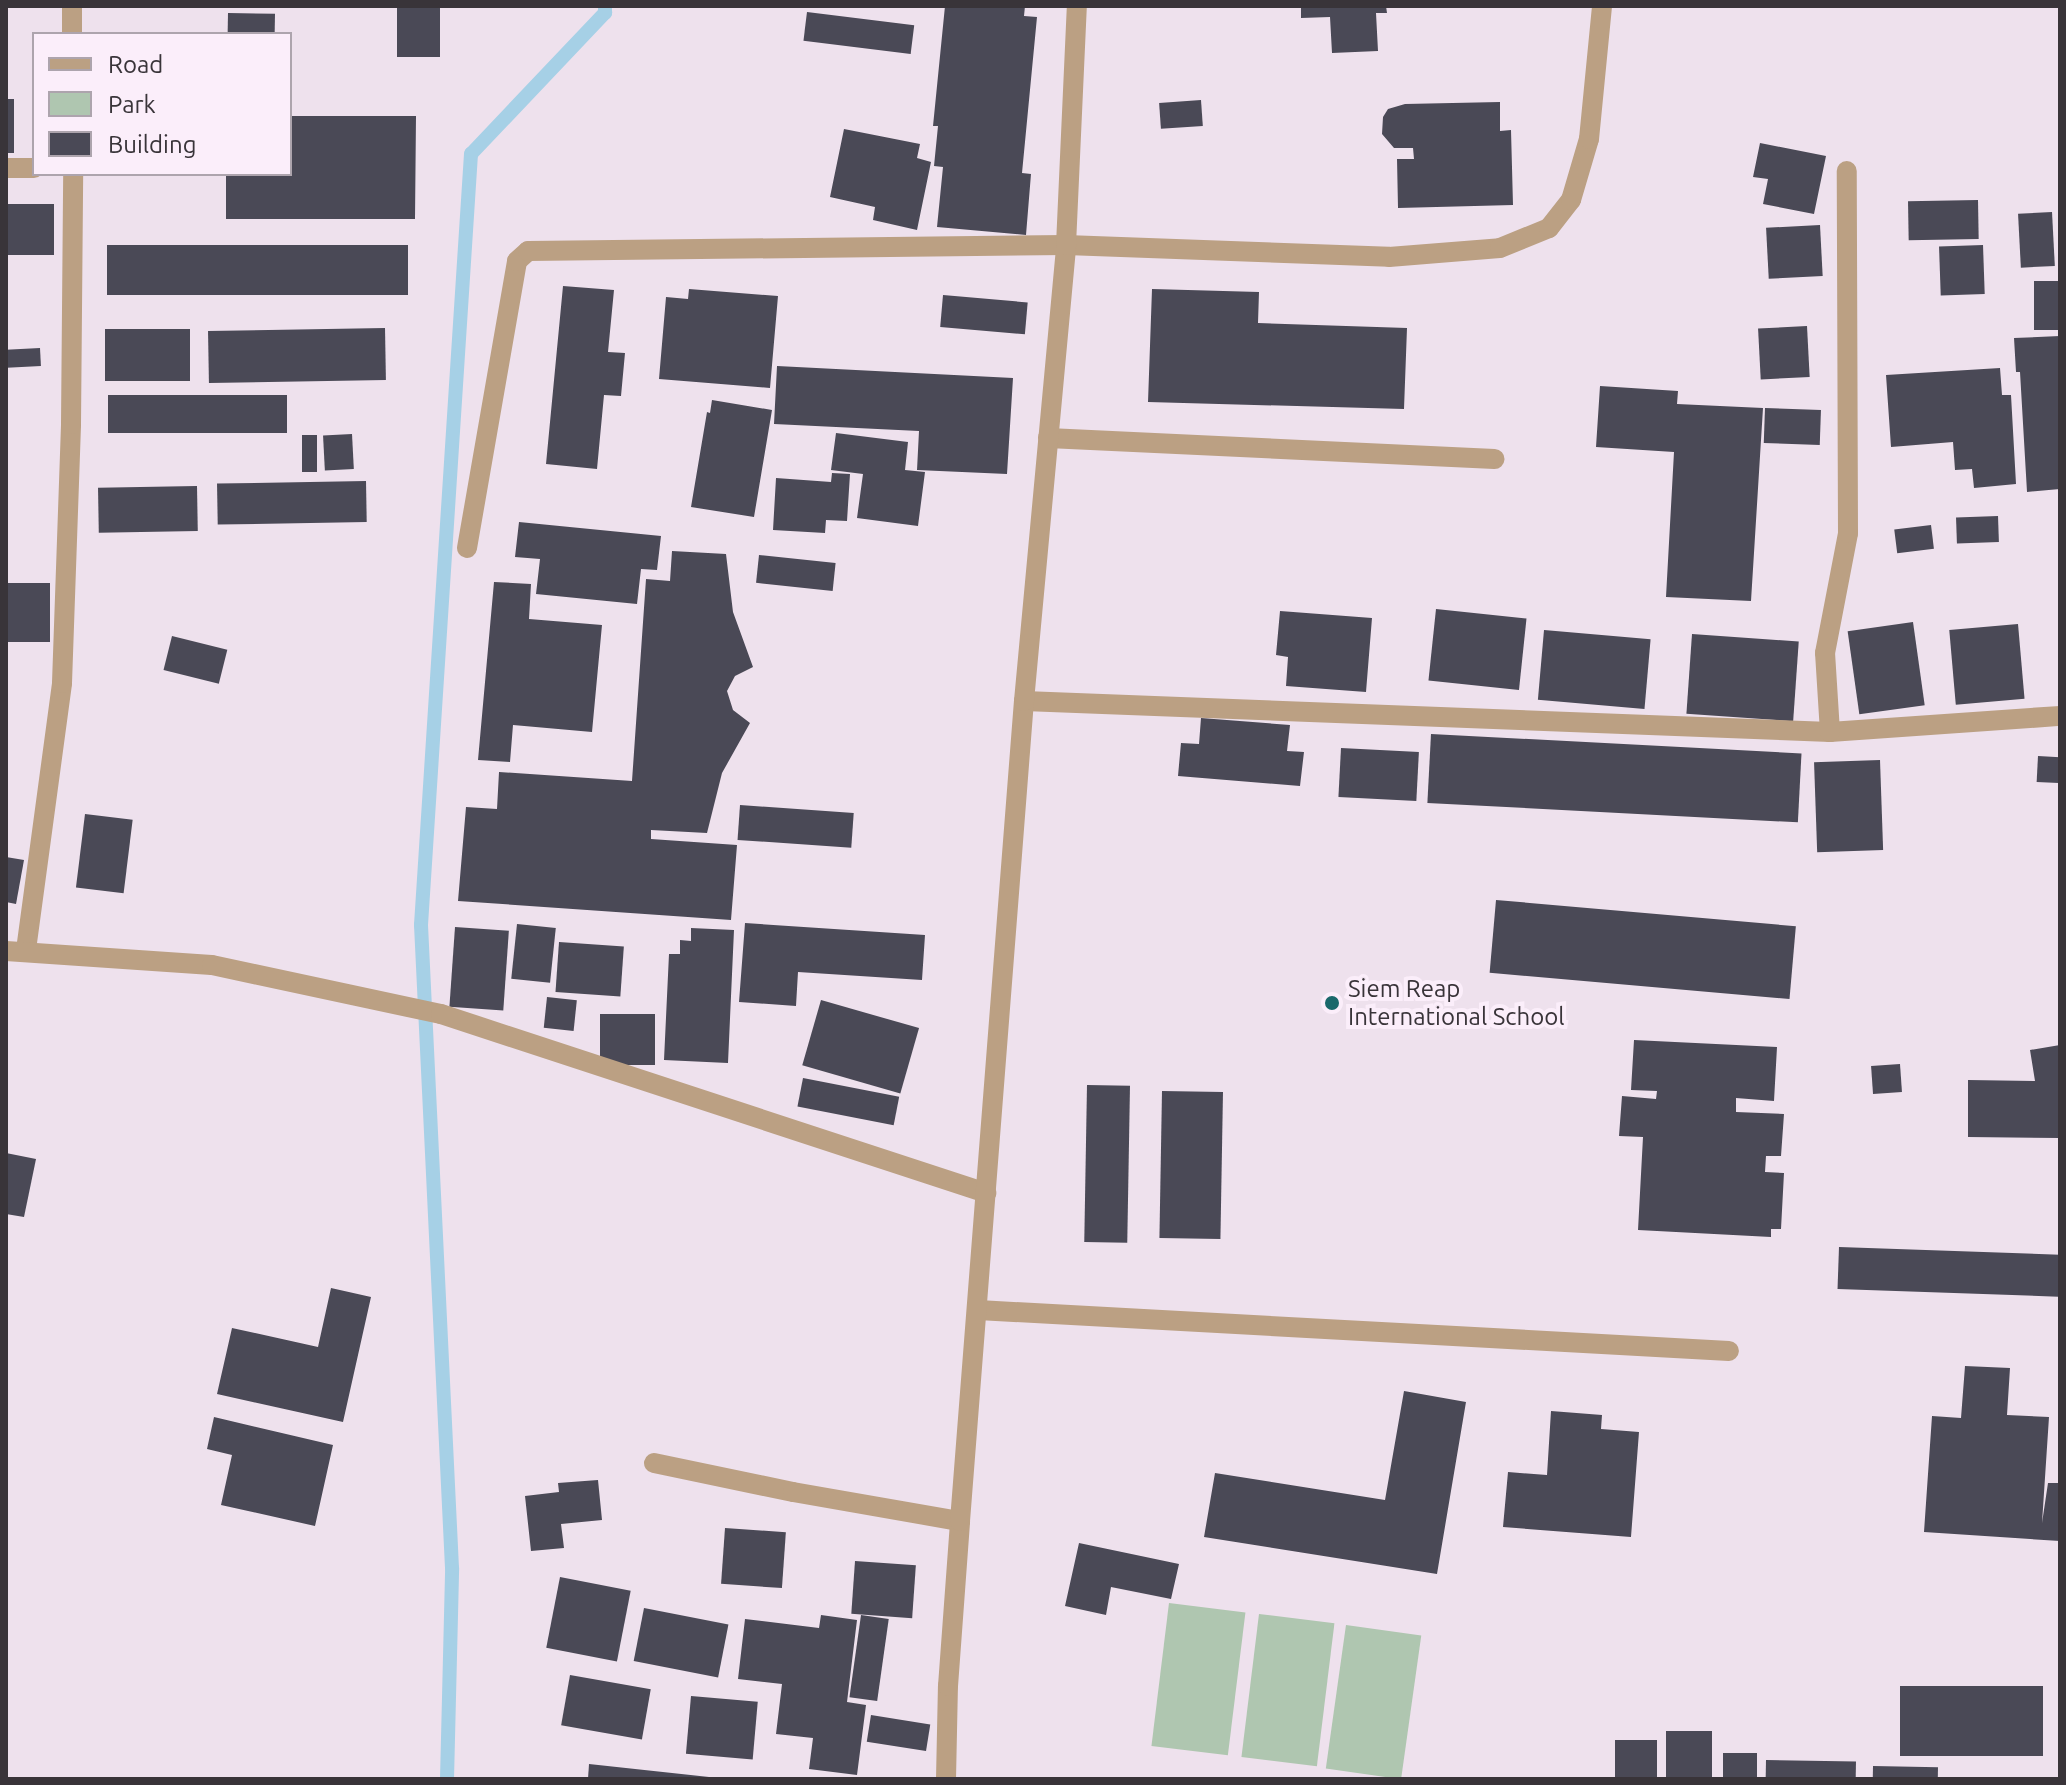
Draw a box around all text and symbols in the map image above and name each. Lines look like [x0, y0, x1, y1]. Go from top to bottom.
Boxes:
legend [32, 32, 292, 176]
text: Road [108, 51, 163, 78]
text: Park [108, 91, 156, 118]
text: Building [108, 131, 196, 158]
place label: Siem Reap International School [1348, 975, 1565, 1031]
marker: Siem Reap International School [1323, 994, 1341, 1012]

